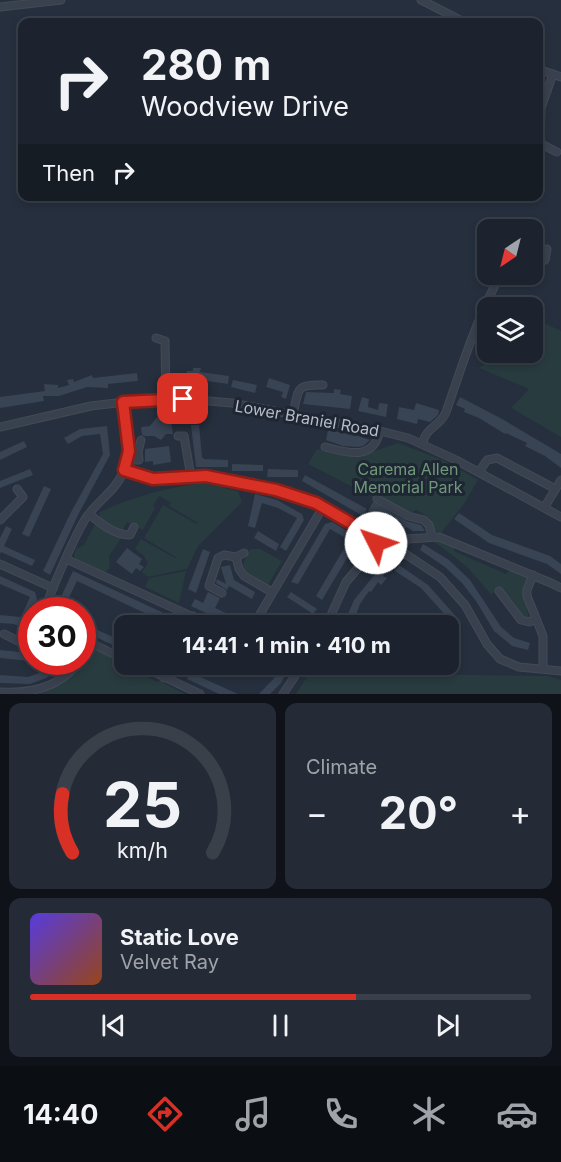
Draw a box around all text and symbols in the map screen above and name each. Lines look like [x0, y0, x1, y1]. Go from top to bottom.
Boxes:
text: 280 m [141, 39, 271, 90]
icon: right [42, 42, 120, 120]
text: Woodview Drive [141, 90, 349, 123]
icon: right [107, 156, 140, 189]
text: Then [42, 160, 95, 186]
north arrow [477, 219, 543, 285]
map controls [477, 219, 543, 363]
button: layers [477, 297, 543, 363]
pin [157, 373, 208, 424]
icon: arrive [166, 382, 199, 415]
street label: Lower Braniel Road [233, 395, 381, 441]
park label: Carema Allen Memorial Park [353, 459, 463, 497]
position arrow [344, 511, 408, 575]
speed limit sign: 30 [18, 597, 96, 675]
text: 14:41 · 1 min · 410 m [182, 632, 391, 658]
text: Climate [306, 755, 377, 779]
text: 25 [103, 767, 182, 842]
text: 20° [379, 785, 458, 840]
text: − [306, 793, 328, 833]
text: + [509, 793, 531, 833]
text: km/h [117, 837, 168, 863]
text: Static Love [120, 924, 239, 950]
text: Velvet Ray [120, 950, 219, 974]
icon: previous [97, 1009, 130, 1042]
icon: pause [264, 1009, 297, 1042]
icon: next [431, 1009, 464, 1042]
icon: directions [144, 1093, 186, 1135]
icon: music [232, 1093, 274, 1135]
icon: phone [320, 1093, 362, 1135]
icon: climate [408, 1093, 450, 1135]
icon: car [496, 1093, 538, 1135]
text: 14:40 [23, 1098, 98, 1131]

